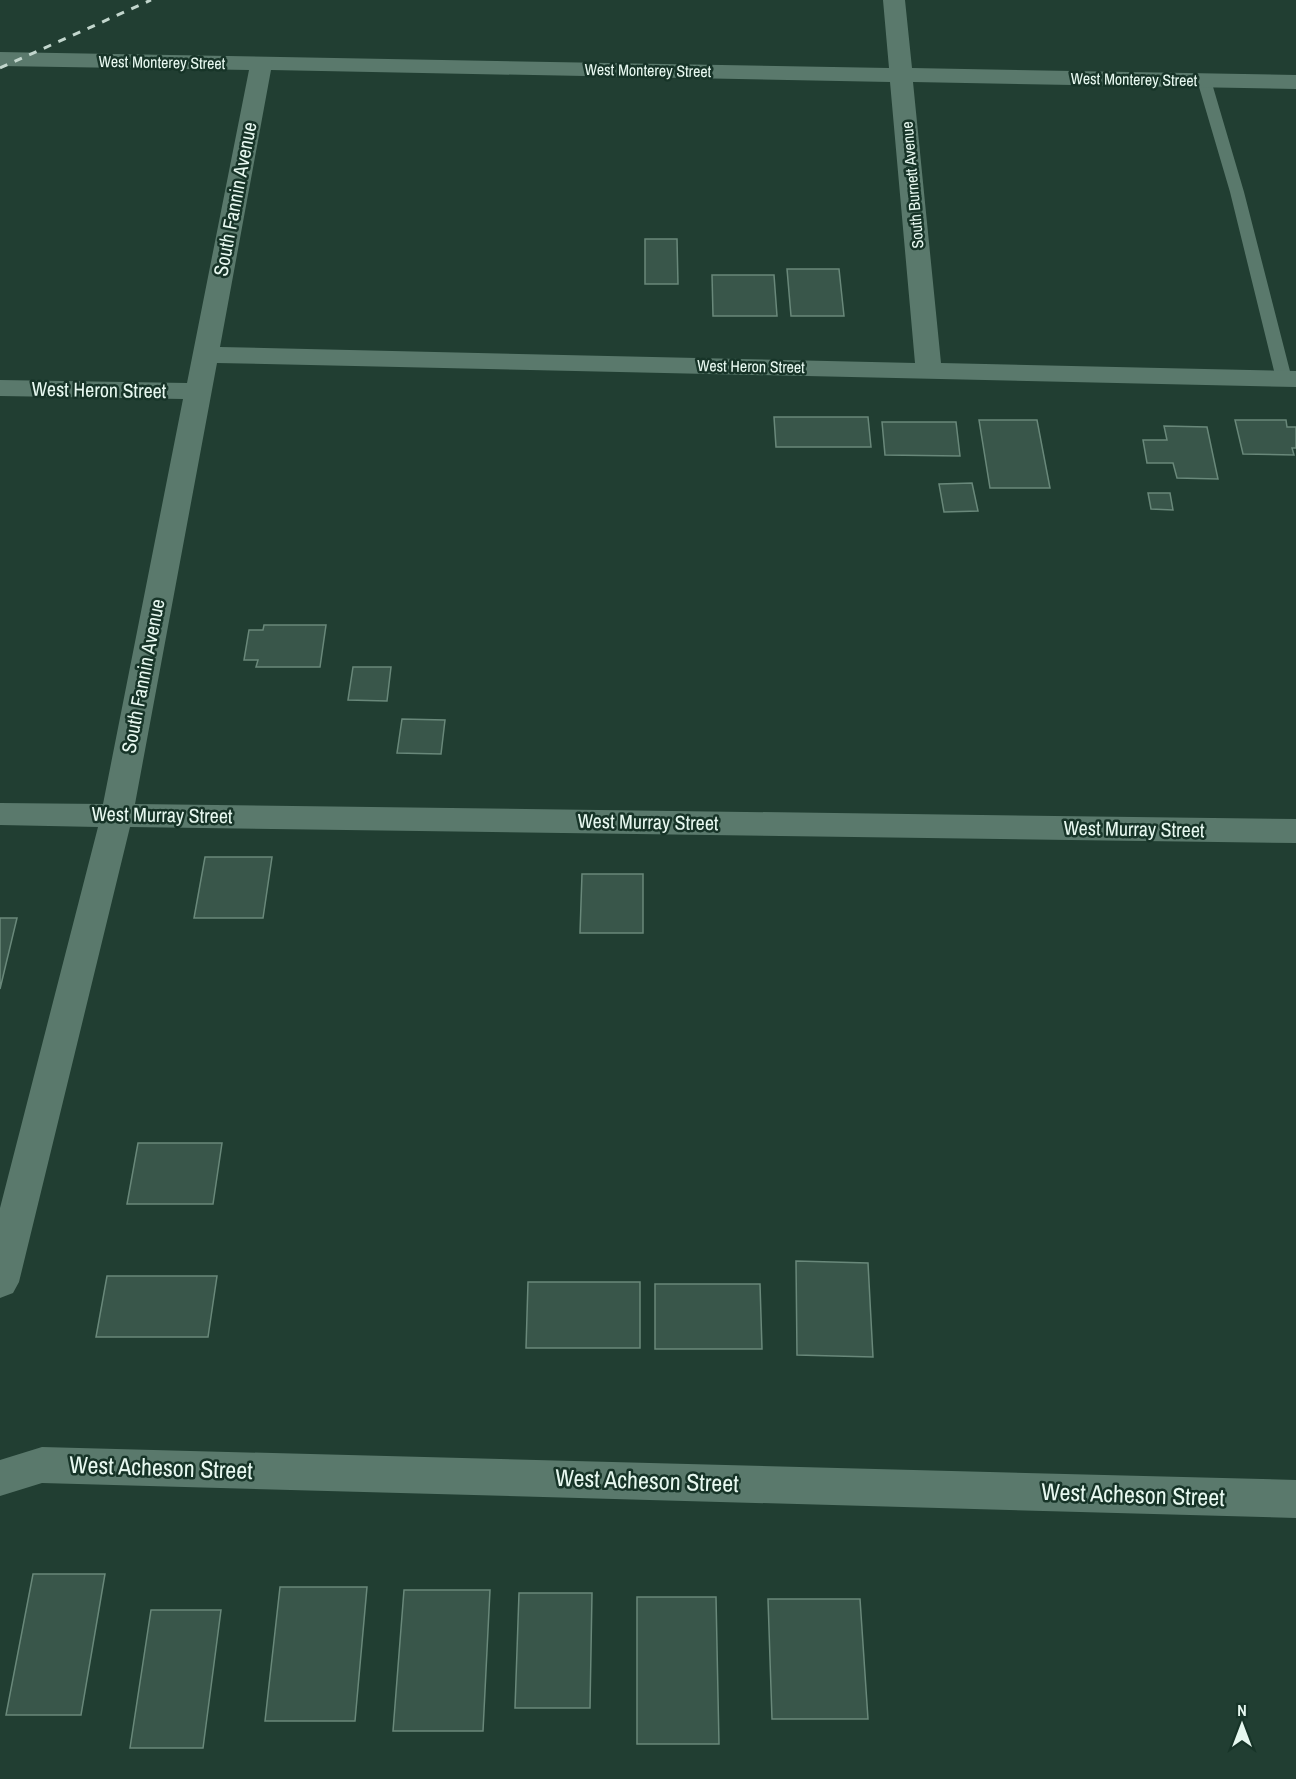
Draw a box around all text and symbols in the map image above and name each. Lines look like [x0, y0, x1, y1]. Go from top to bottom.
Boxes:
street label: West Monterey Street [98, 50, 226, 74]
street label: West Monterey Street [584, 58, 712, 82]
street label: West Monterey Street [1070, 67, 1198, 91]
street label: South Fannin Avenue [206, 119, 263, 278]
street label: South Burnett Avenue [895, 121, 929, 249]
street label: West Heron Street [697, 354, 805, 378]
street label: West Heron Street [31, 375, 167, 404]
street label: South Fannin Avenue [114, 596, 171, 755]
street label: West Murray Street [91, 800, 233, 829]
street label: West Murray Street [577, 807, 719, 836]
street label: West Murray Street [1063, 814, 1205, 843]
street label: West Acheson Street [69, 1448, 254, 1486]
street label: West Acheson Street [555, 1461, 740, 1499]
street label: West Acheson Street [1041, 1475, 1226, 1513]
north arrow [1212, 1695, 1272, 1755]
text: N [1237, 1699, 1247, 1721]

